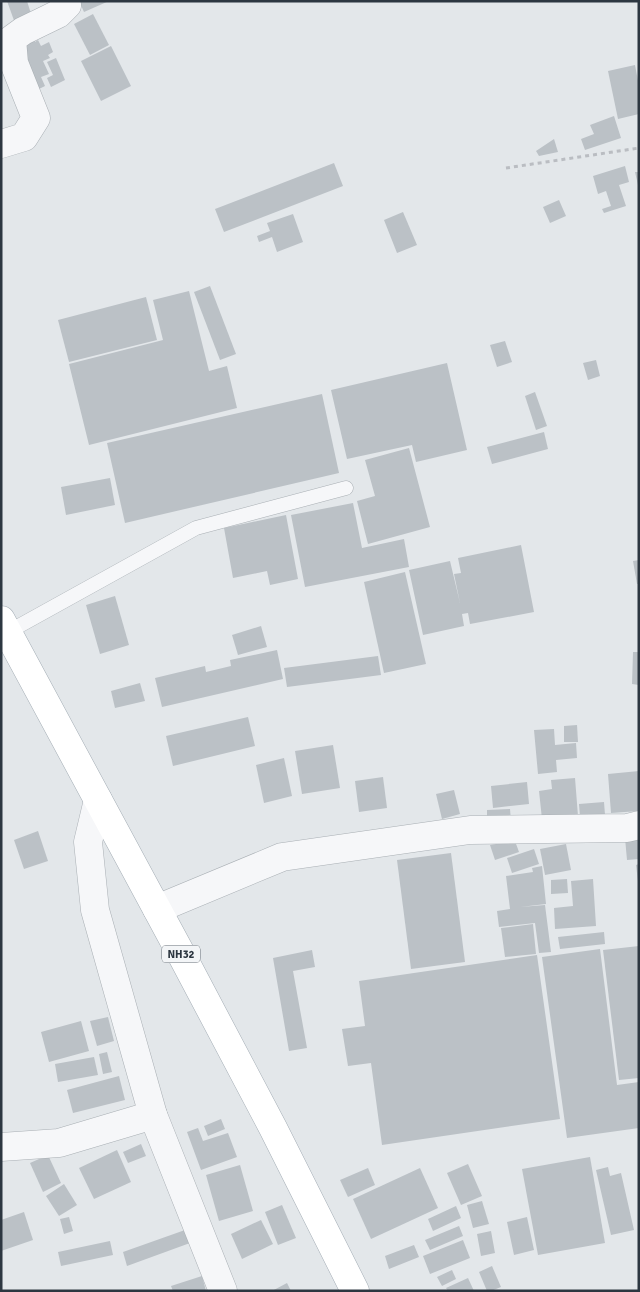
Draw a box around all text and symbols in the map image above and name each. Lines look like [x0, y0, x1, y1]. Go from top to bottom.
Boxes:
road number: NH32 [162, 946, 200, 962]

